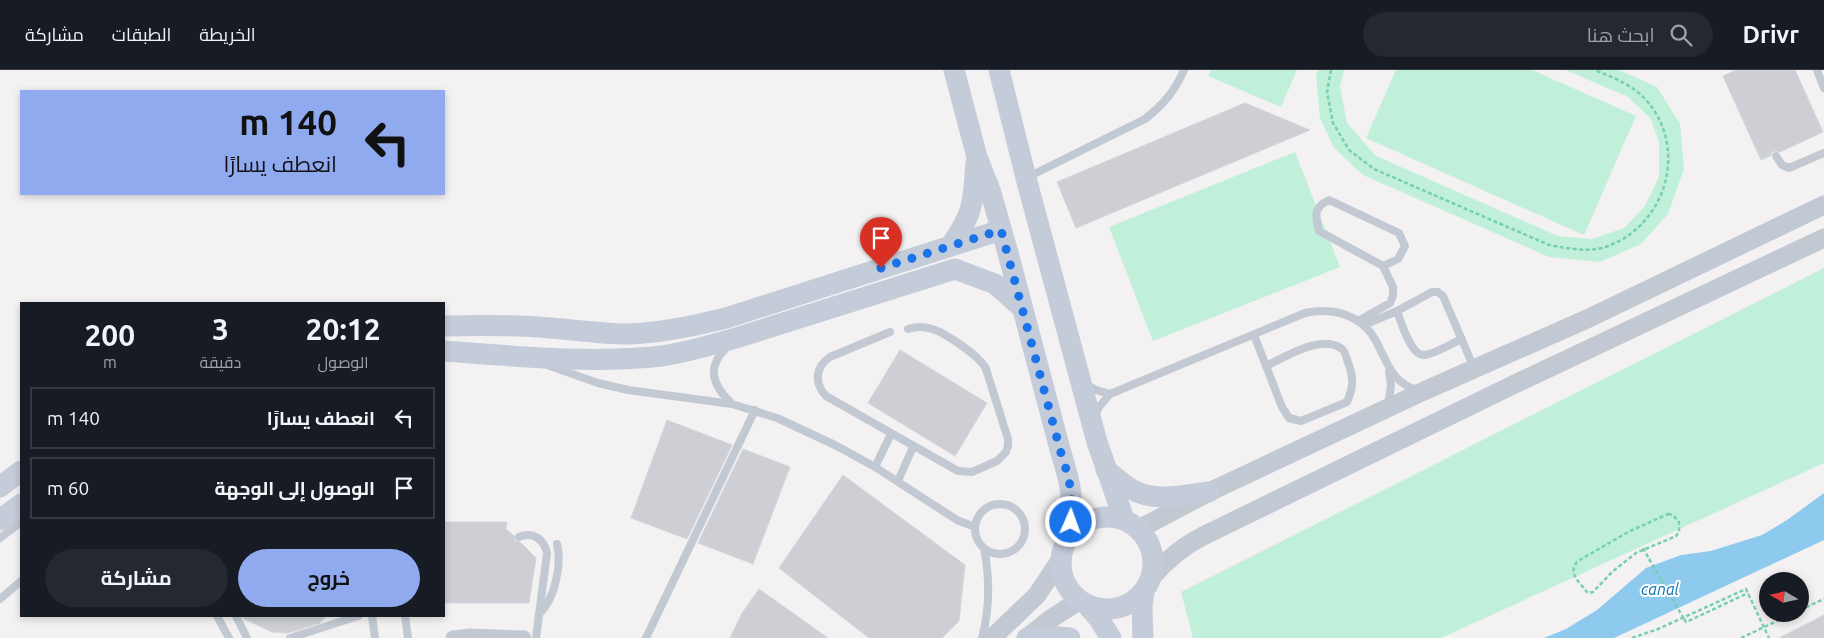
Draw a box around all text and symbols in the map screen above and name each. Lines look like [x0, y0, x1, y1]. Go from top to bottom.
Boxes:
search box [1363, 12, 1713, 57]
icon: search [1667, 21, 1695, 49]
text: Drivr [1743, 21, 1799, 48]
text: مشاركة [25, 24, 84, 44]
text: الطبقات [112, 24, 171, 44]
text: الخريطة [199, 24, 256, 44]
text: ابحث هنا [1587, 24, 1655, 46]
text: 140 m [239, 102, 337, 142]
icon: left [355, 110, 420, 175]
text: انعطف يسارًا [224, 151, 337, 176]
pin [860, 217, 902, 268]
icon: arrive [867, 224, 895, 252]
text: 3 [212, 312, 229, 346]
text: 20:12 [306, 312, 381, 346]
text: 200 [84, 318, 135, 352]
text: m [103, 353, 117, 371]
text: دقيقة [200, 353, 241, 371]
text: الوصول [318, 353, 369, 371]
icon: left [390, 404, 418, 432]
text: 140 m [47, 407, 100, 429]
text: انعطف يسارًا [267, 407, 375, 429]
icon: arrive [390, 474, 418, 502]
text: 60 m [47, 477, 89, 499]
text: الوصول إلى الوجهة [215, 477, 375, 499]
position arrow [1044, 495, 1096, 547]
button: مشاركة [45, 549, 228, 607]
button: خروج [238, 549, 420, 607]
north arrow [1759, 572, 1809, 622]
map controls [1759, 572, 1809, 622]
water label: canal [1641, 580, 1680, 598]

